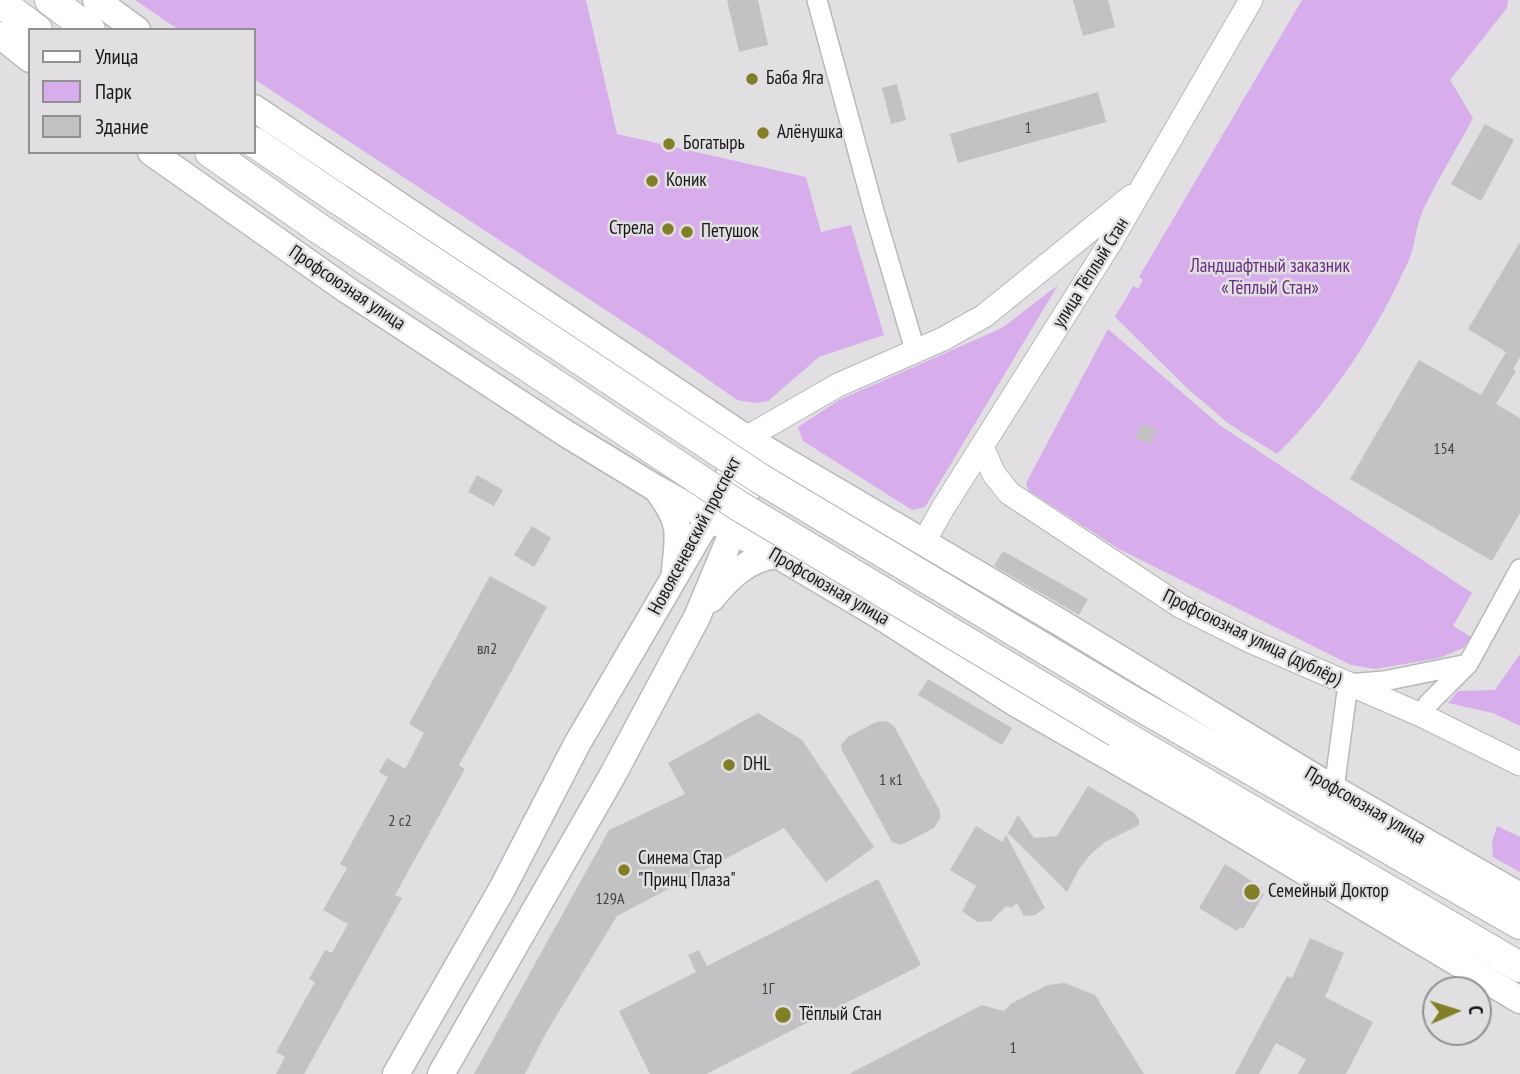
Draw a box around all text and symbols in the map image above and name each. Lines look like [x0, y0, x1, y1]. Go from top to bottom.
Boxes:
legend [28, 28, 256, 154]
text: Улица [95, 43, 138, 70]
place label: Баба Яга [766, 68, 824, 90]
marker: Баба Яга [744, 71, 760, 87]
text: Парк [95, 78, 132, 105]
text: Здание [95, 113, 149, 140]
house number: 1 [1024, 118, 1032, 138]
place label: Алёнушка [777, 122, 843, 144]
marker: Алёнушка [755, 125, 771, 141]
place label: Богатырь [683, 133, 745, 155]
marker: Богатырь [661, 136, 677, 152]
place label: Коник [666, 170, 707, 192]
marker: Коник [644, 173, 660, 189]
street label: улица Тёплый Стан [1048, 214, 1134, 332]
place label: Стрела [609, 218, 654, 240]
marker: Стрела [660, 221, 676, 237]
place label: Петушок [701, 221, 759, 243]
marker: Петушок [679, 224, 695, 240]
street label: Профсоюзная улица [284, 241, 410, 335]
park label: Ландшафтный заказник «Тёплый Стан» [1190, 256, 1350, 300]
house number: 154 [1433, 439, 1455, 459]
street label: Новоясеневский проспект [644, 453, 746, 619]
street label: Профсоюзная улица [765, 543, 893, 631]
street label: Профсоюзная улица (дублёр) [1159, 585, 1345, 691]
house number: вл2 [477, 639, 497, 659]
place label: DHL [743, 754, 771, 776]
marker: DHL [721, 757, 737, 773]
street label: Профсоюзная улица [1301, 762, 1429, 850]
house number: 1 к1 [879, 770, 903, 790]
house number: 2 с2 [388, 811, 412, 831]
place label: Синема Стар "Принц Плаза" [638, 848, 736, 892]
marker: Синема Стар "Принц Плаза" [616, 862, 632, 878]
place label: Семейный Доктор [1268, 881, 1389, 903]
marker: Семейный Доктор [1242, 882, 1262, 902]
house number: 129А [595, 889, 625, 909]
north arrow [1422, 976, 1492, 1046]
house number: 1Г [762, 979, 774, 999]
place label: Тёплый Стан [799, 1004, 882, 1026]
marker: Тёплый Стан [773, 1005, 793, 1025]
text: С [1464, 1005, 1488, 1015]
house number: 1 [1009, 1038, 1017, 1058]

